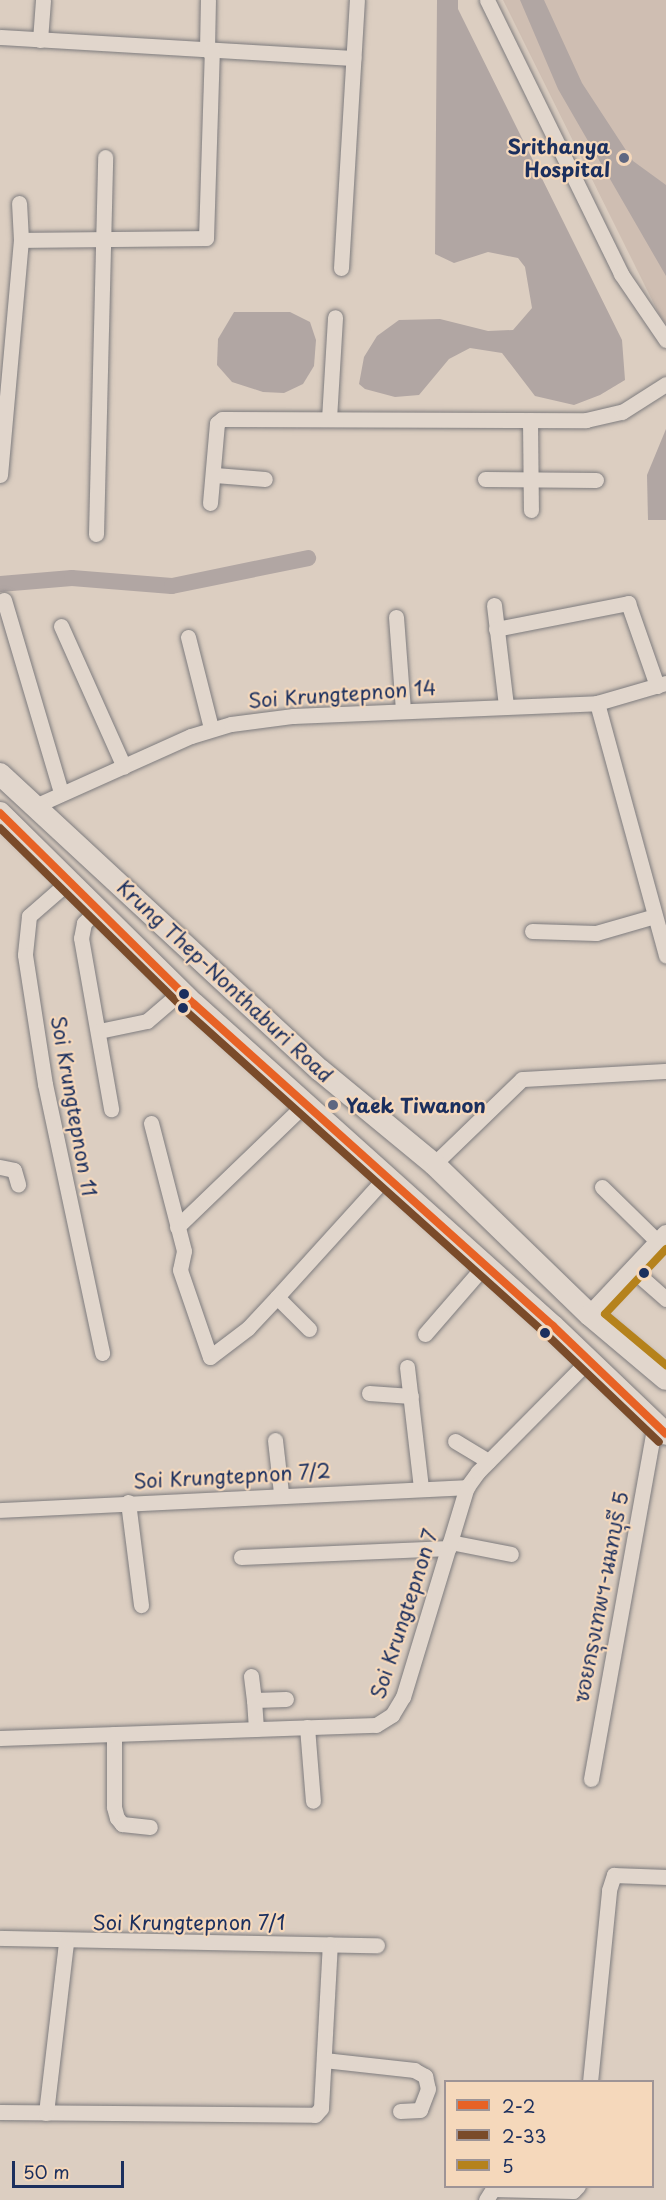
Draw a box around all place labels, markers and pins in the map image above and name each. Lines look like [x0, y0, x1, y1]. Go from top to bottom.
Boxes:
place label: Srithanya Hospital [507, 134, 610, 181]
marker: Srithanya Hospital [615, 149, 633, 167]
unlabelled marker [178, 988, 190, 1000]
unlabelled marker [177, 1002, 189, 1014]
place label: Yaek Tiwanon [346, 1093, 486, 1117]
marker: Yaek Tiwanon [324, 1096, 342, 1114]
unlabelled marker [638, 1267, 650, 1279]
unlabelled marker [539, 1327, 551, 1339]

